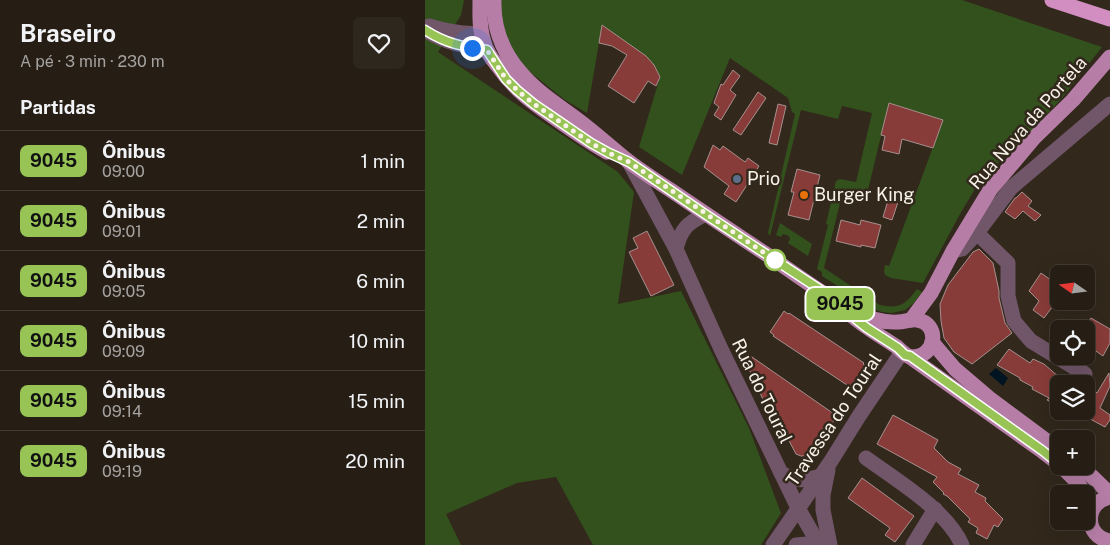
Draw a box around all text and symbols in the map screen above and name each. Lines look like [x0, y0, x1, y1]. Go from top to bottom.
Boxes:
button: heart [353, 17, 405, 69]
text: Braseiro [20, 19, 116, 47]
your location [460, 36, 485, 61]
text: A pé · 3 min · 230 m [20, 52, 165, 71]
street label: Rua Nova da Portela [964, 52, 1091, 193]
text: Partidas [20, 96, 96, 118]
text: Ônibus [102, 140, 166, 162]
text: 9045 [30, 150, 77, 171]
text: 1 min [360, 150, 405, 172]
text: 09:00 [102, 162, 145, 181]
place label: Prio [747, 168, 780, 189]
marker: Prio [731, 173, 743, 185]
place label: Burger King [814, 184, 914, 205]
marker: Burger King [798, 189, 810, 201]
text: Ônibus [102, 200, 166, 222]
text: 9045 [30, 210, 77, 231]
text: 2 min [357, 210, 405, 232]
text: 09:01 [102, 222, 142, 241]
unlabelled marker [764, 249, 786, 271]
text: Ônibus [102, 260, 166, 282]
north arrow [1050, 265, 1095, 310]
map controls [1050, 265, 1095, 530]
text: 9045 [30, 270, 77, 291]
text: 6 min [356, 270, 405, 292]
text: 09:05 [102, 282, 145, 301]
line badge: 9045 [805, 288, 875, 320]
text: 9045 [816, 293, 864, 314]
text: Ônibus [102, 320, 166, 342]
button: locate [1050, 320, 1095, 365]
text: 9045 [30, 330, 77, 351]
text: 10 min [349, 330, 405, 352]
street label: Rua do Toural [728, 335, 797, 447]
text: 09:09 [102, 342, 145, 361]
street label: Travessa do Toural [781, 349, 886, 490]
button: layers [1050, 375, 1095, 420]
text: Ônibus [102, 380, 166, 402]
text: 9045 [30, 390, 77, 411]
text: 15 min [348, 390, 405, 412]
text: 09:14 [102, 402, 142, 421]
button: + [1050, 430, 1095, 475]
text: Ônibus [102, 440, 166, 462]
text: 9045 [30, 450, 77, 471]
text: 20 min [345, 450, 405, 472]
text: 09:19 [102, 462, 142, 481]
button: − [1050, 485, 1095, 530]

